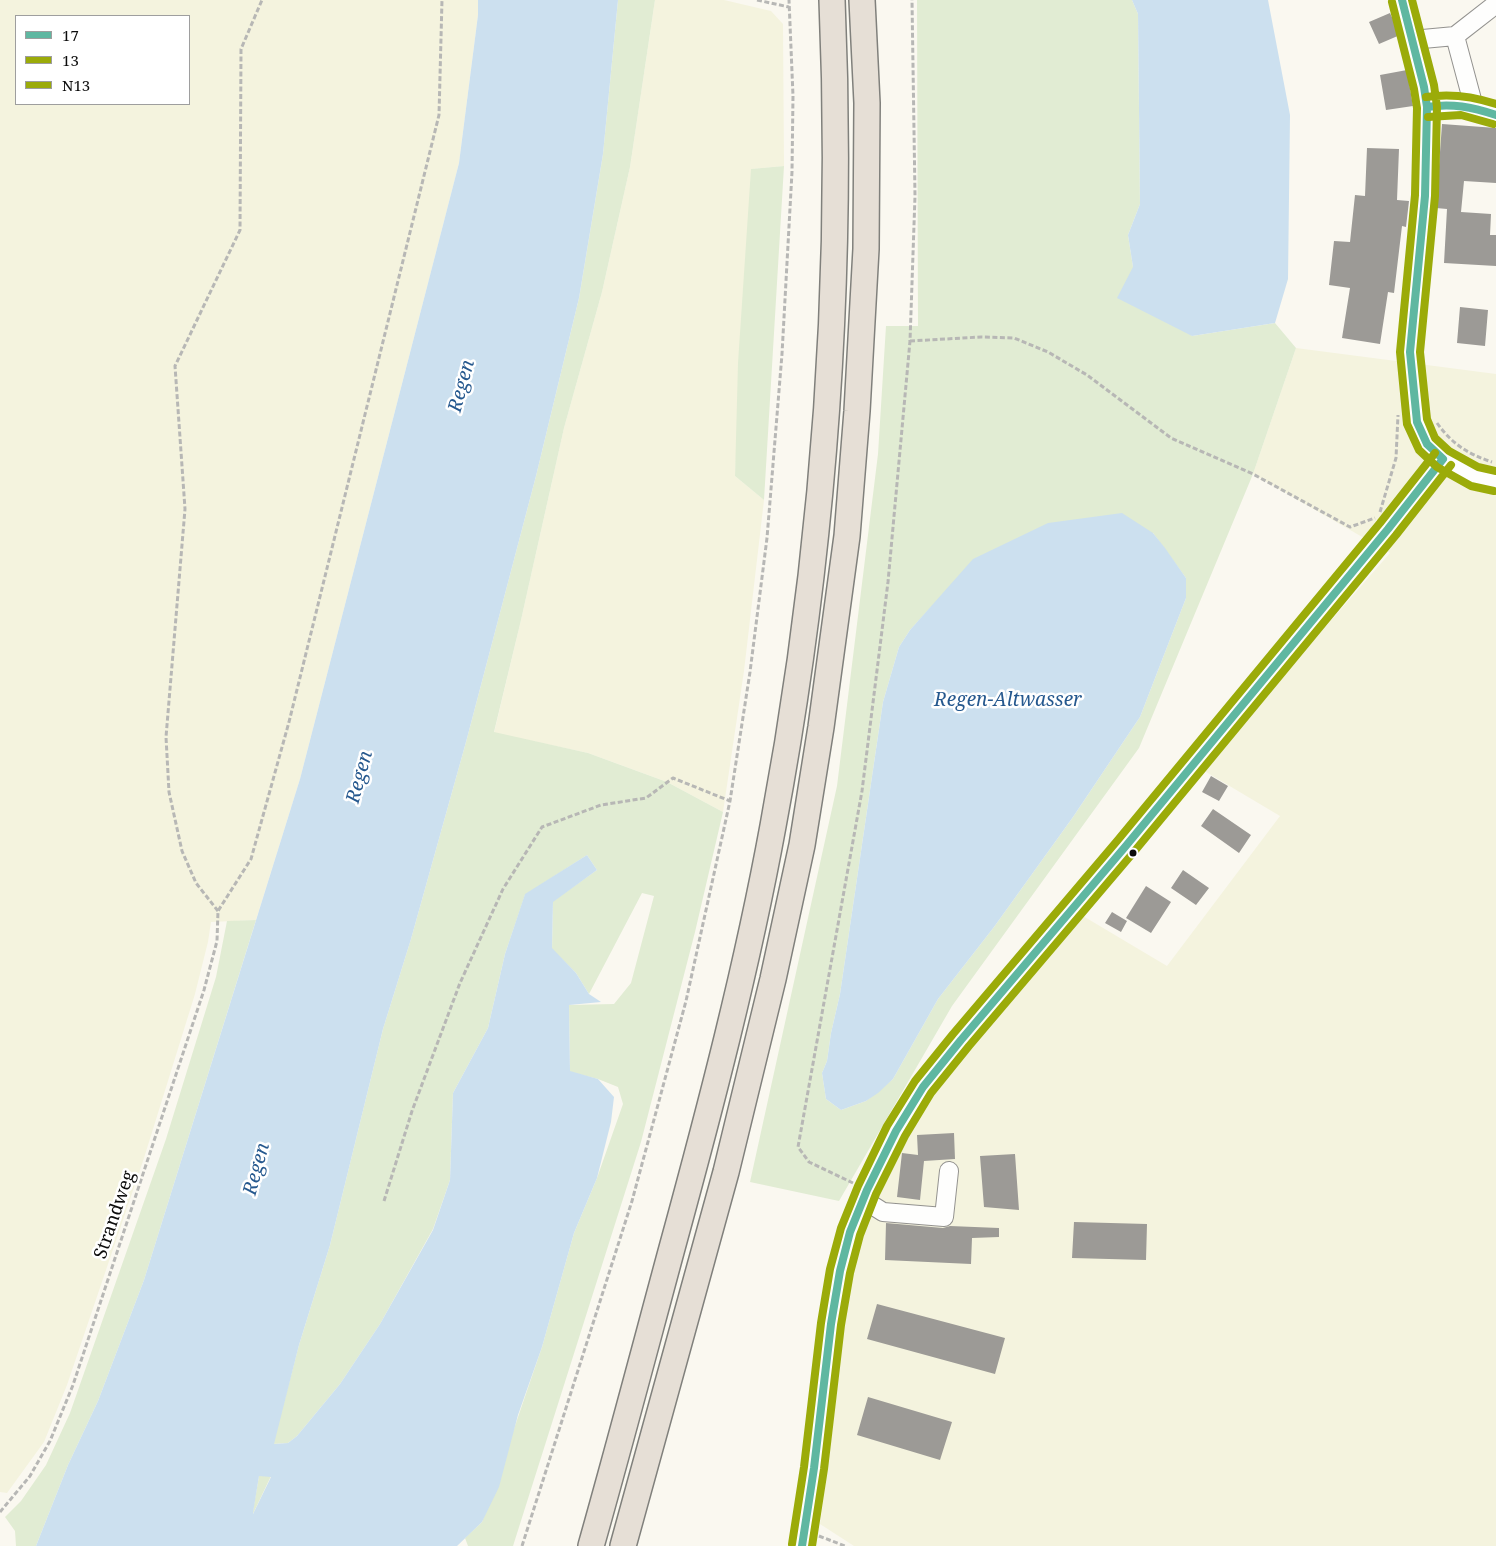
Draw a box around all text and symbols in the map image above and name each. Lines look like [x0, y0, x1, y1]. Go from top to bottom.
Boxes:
legend [15, 15, 190, 105]
text: 17 [62, 25, 79, 45]
text: 13 [62, 50, 79, 70]
text: N13 [62, 75, 90, 95]
water label: Regen [444, 357, 480, 415]
water label: Regen-Altwasser [934, 690, 1082, 712]
water label: Regen [342, 748, 378, 806]
unlabelled marker [1128, 848, 1138, 858]
water label: Regen [239, 1140, 275, 1198]
street label: Strandweg [90, 1168, 140, 1262]

